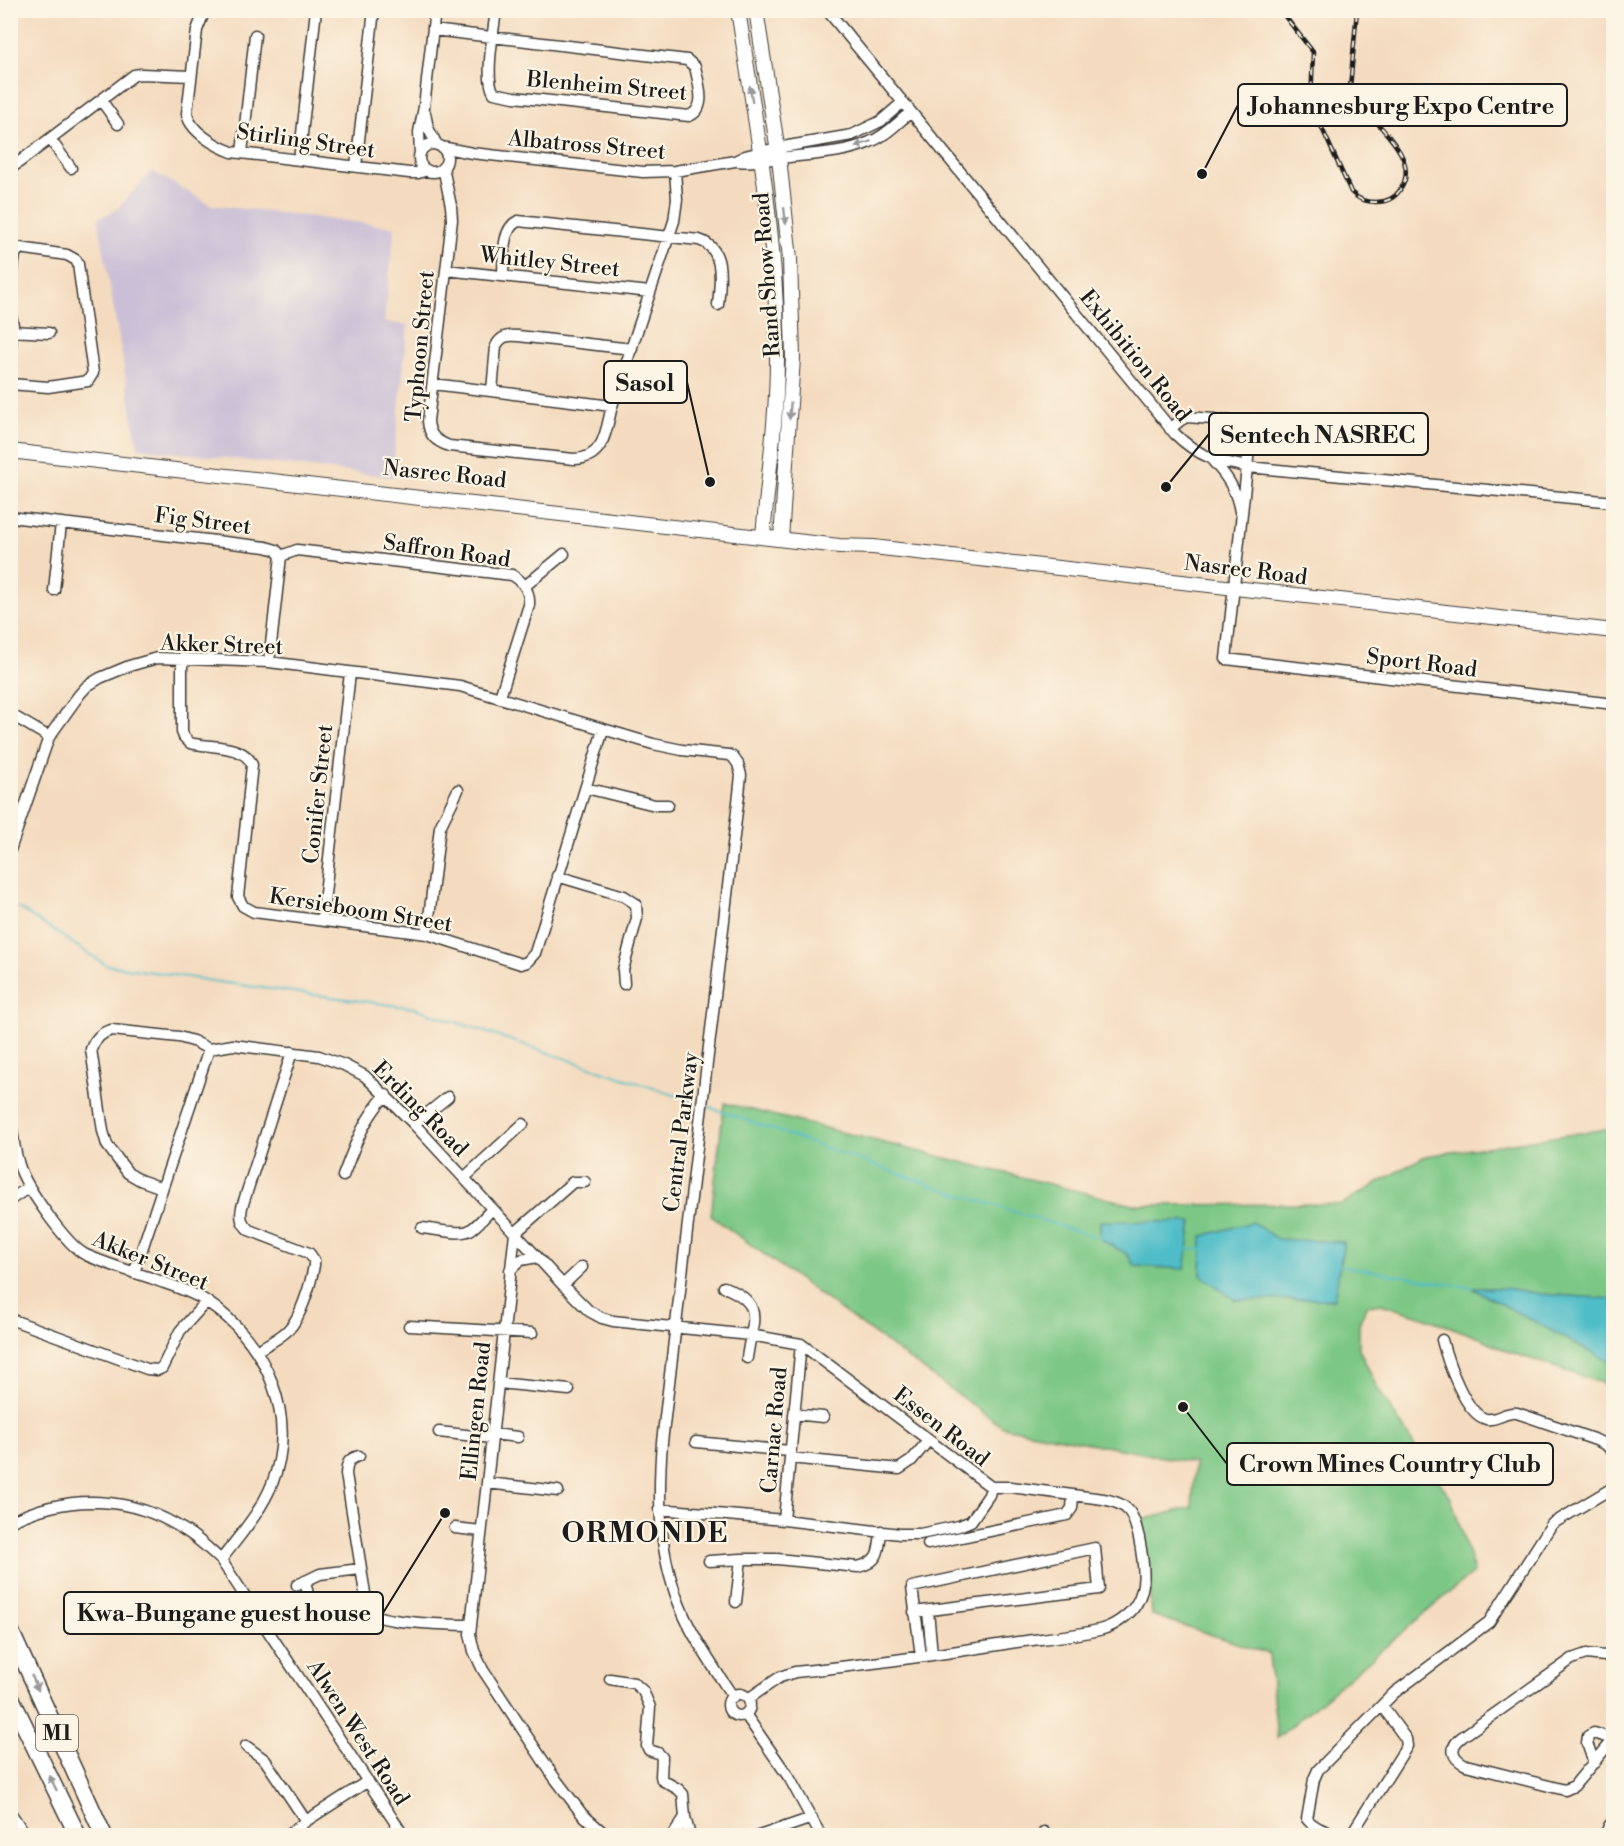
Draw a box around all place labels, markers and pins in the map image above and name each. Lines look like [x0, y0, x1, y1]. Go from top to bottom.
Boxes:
callout: Johannesburg Expo Centre [1238, 84, 1567, 126]
callout: Sasol [604, 361, 687, 403]
callout: Sentech NASREC [1209, 413, 1428, 455]
callout: Crown Mines Country Club [1227, 1443, 1553, 1485]
callout: Kwa-Bungane guest house [64, 1592, 383, 1634]

